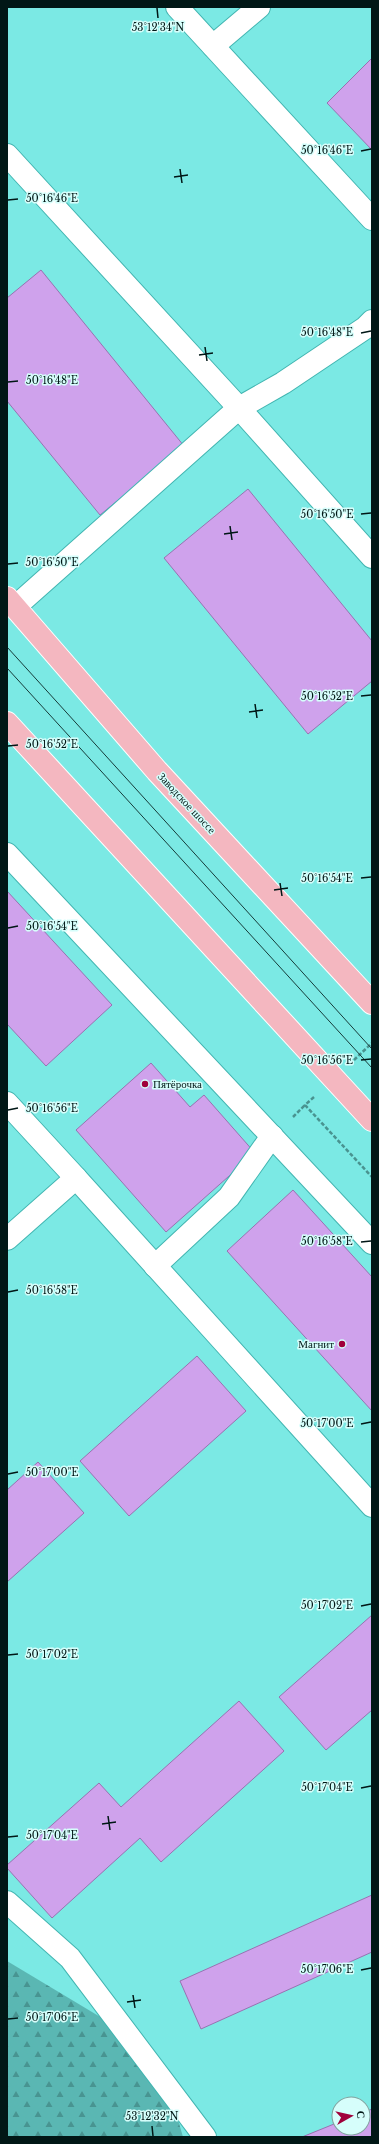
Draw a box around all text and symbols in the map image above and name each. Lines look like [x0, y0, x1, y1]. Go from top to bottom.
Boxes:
text: 53°12'34"N [132, 21, 184, 34]
text: 50°16'46"E [301, 144, 353, 157]
text: 50°16'46"E [26, 192, 78, 205]
text: 50°16'48"E [301, 326, 353, 339]
text: 50°16'48"E [26, 374, 78, 387]
text: 50°16'50"E [301, 508, 353, 521]
text: 50°16'50"E [26, 556, 78, 569]
text: 50°16'52"E [301, 690, 353, 703]
text: 50°16'52"E [26, 738, 78, 751]
street label: Заводское шоссе [155, 769, 219, 837]
text: 50°16'54"E [301, 872, 353, 885]
text: 50°16'54"E [26, 920, 78, 933]
text: 50°16'56"E [301, 1054, 353, 1067]
place label: Пятёрочка [153, 1077, 202, 1091]
marker: Пятёрочка [140, 1079, 150, 1089]
text: 50°16'56"E [26, 1102, 78, 1115]
text: 50°16'58"E [301, 1235, 353, 1248]
text: 50°16'58"E [26, 1284, 78, 1297]
place label: Магнит [298, 1337, 334, 1351]
marker: Магнит [337, 1339, 347, 1349]
text: 50°17'00"E [300, 1417, 354, 1430]
text: 50°17'00"E [25, 1466, 79, 1479]
text: 50°17'02"E [301, 1599, 353, 1612]
text: 50°17'02"E [26, 1648, 78, 1661]
text: 50°17'04"E [301, 1781, 353, 1794]
text: 50°17'04"E [26, 1829, 78, 1842]
text: 50°17'06"E [301, 1963, 353, 1976]
text: 50°17'06"E [26, 2011, 78, 2024]
north arrow [331, 2096, 371, 2136]
text: 53°12'32"N [125, 2110, 179, 2123]
text: С [353, 2110, 368, 2120]

